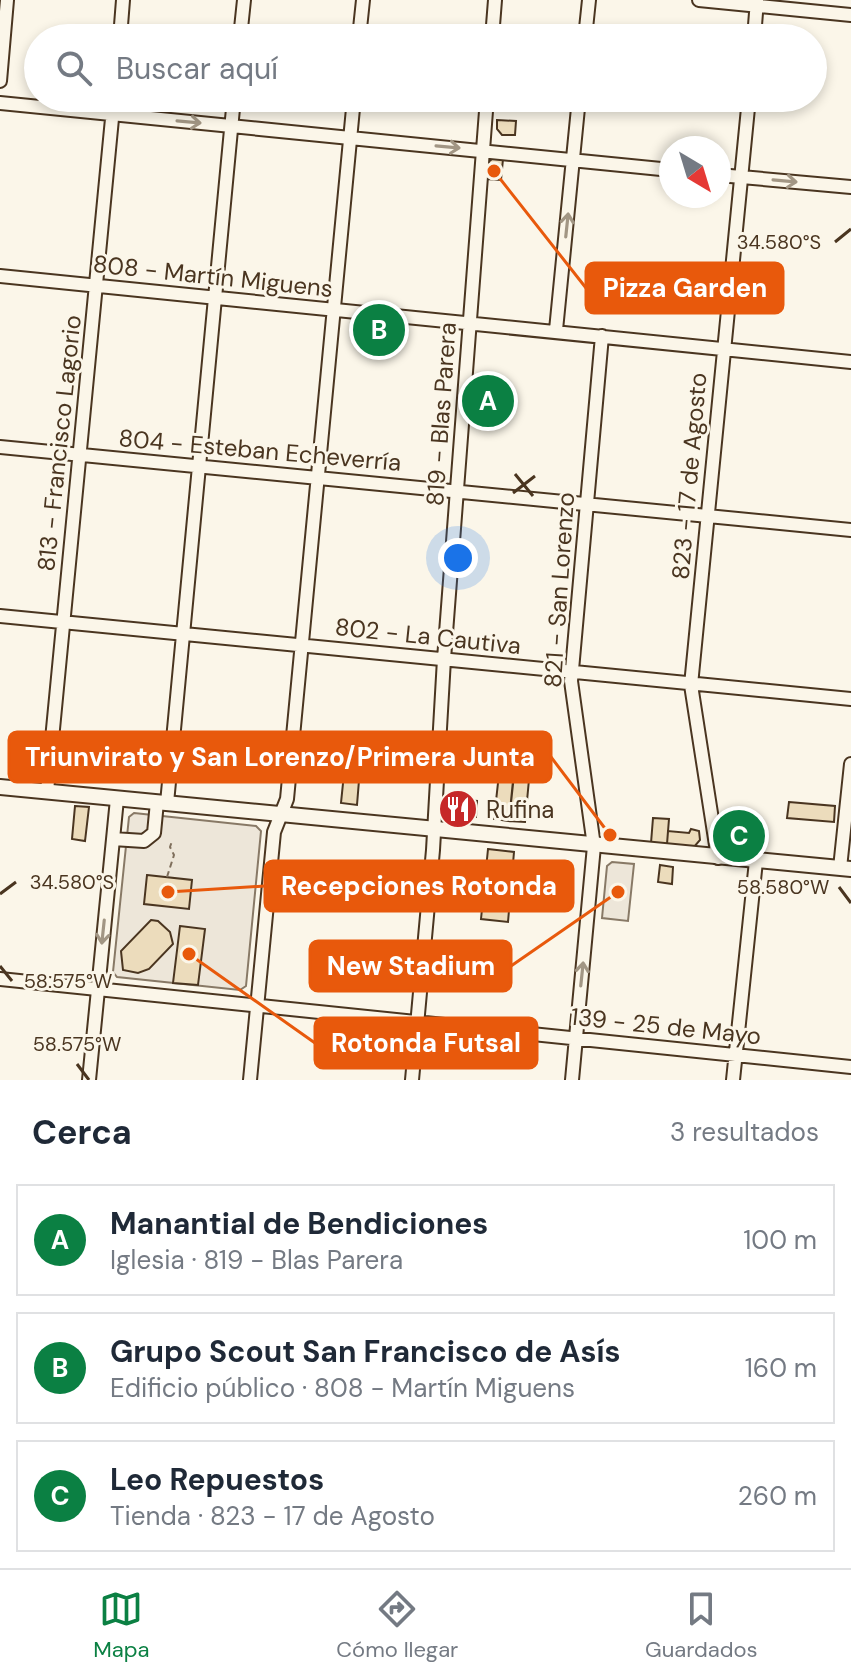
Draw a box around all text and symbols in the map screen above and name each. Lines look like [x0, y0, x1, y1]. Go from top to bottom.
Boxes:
search box [24, 24, 827, 112]
icon: search [52, 46, 96, 90]
text: Buscar aquí [116, 49, 278, 88]
one-way arrow [175, 114, 202, 129]
north arrow [659, 136, 731, 208]
one-way arrow [434, 140, 461, 155]
one-way arrow [771, 174, 798, 189]
one-way arrow [559, 212, 574, 238]
text: 34.580°S [737, 229, 821, 255]
street label: 808 - Martín Miguens [92, 248, 334, 304]
callout: Pizza Garden [586, 263, 783, 313]
text: Pizza Garden [603, 271, 767, 305]
pin: B [353, 300, 405, 360]
street label: 813 - Francisco Lagorio [30, 313, 88, 573]
street label: 819 - Blas Parera [419, 321, 463, 507]
pin: A [462, 371, 514, 431]
street label: 823 - 17 de Agosto [665, 371, 713, 581]
street label: 804 - Esteban Echeverría [117, 422, 403, 478]
street label: 821 - San Lorenzo [537, 491, 581, 689]
your location [438, 538, 478, 578]
street label: 802 - La Cautiva [334, 611, 522, 661]
callout: Triunvirato y San Lorenzo/Primera Junta [9, 732, 551, 782]
text: Triunvirato y San Lorenzo/Primera Junta [25, 740, 535, 774]
restaurant icon: Rufina [437, 788, 479, 830]
place label: Rufina [486, 794, 554, 825]
pin: C [713, 806, 765, 866]
callout: Recepciones Rotonda [265, 861, 573, 911]
text: 34.580°S [30, 869, 114, 895]
text: Recepciones Rotonda [281, 869, 557, 903]
text: 58.580°W [737, 874, 829, 900]
one-way arrow [96, 918, 111, 945]
callout: New Stadium [310, 941, 511, 991]
text: New Stadium [327, 949, 495, 983]
one-way arrow [574, 962, 589, 988]
text: 58.575°W [24, 968, 112, 994]
street label: 139 - 25 de Mayo [569, 1001, 763, 1051]
callout: Rotonda Futsal [315, 1018, 537, 1068]
text: Rotonda Futsal [331, 1026, 521, 1060]
text: 58.575°W [33, 1031, 121, 1057]
text: Cerca [32, 1110, 132, 1155]
text: 3 resultados [670, 1115, 819, 1149]
text: Manantial de Bendiciones [110, 1204, 488, 1243]
text: A [51, 1223, 69, 1257]
text: 100 m [743, 1223, 817, 1257]
text: Iglesia · 819 - Blas Parera [110, 1243, 403, 1277]
text: Grupo Scout San Francisco de Asís [110, 1332, 620, 1371]
text: B [52, 1351, 68, 1385]
text: 160 m [745, 1351, 817, 1385]
text: Edificio público · 808 - Martín Miguens [110, 1371, 575, 1405]
text: Leo Repuestos [110, 1460, 324, 1499]
text: C [50, 1479, 70, 1513]
text: 260 m [738, 1479, 817, 1513]
text: Tienda · 823 - 17 de Agosto [110, 1499, 435, 1533]
tab: Mapa [93, 1587, 150, 1664]
tab: Cómo llegar [336, 1587, 458, 1664]
tab: Guardados [645, 1587, 758, 1664]

